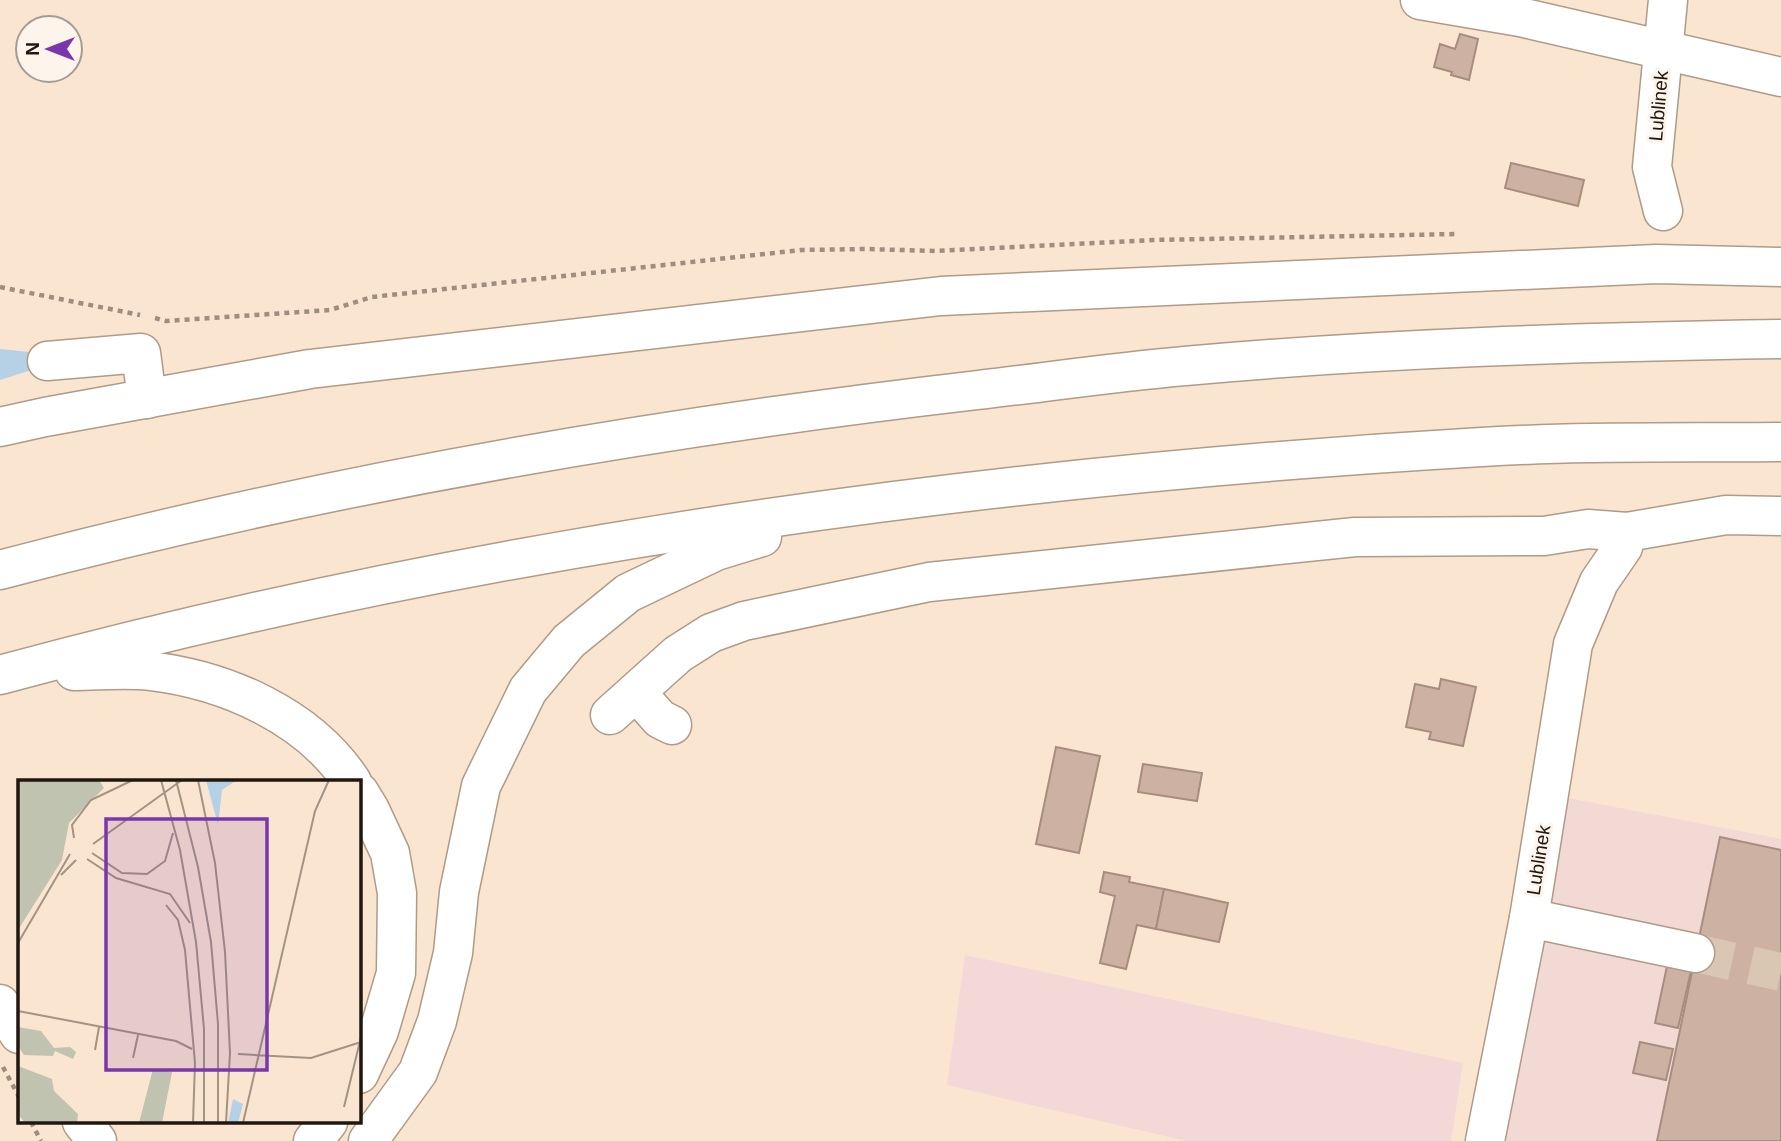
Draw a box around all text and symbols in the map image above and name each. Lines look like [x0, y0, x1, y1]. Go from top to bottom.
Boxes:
north arrow [14, 14, 84, 84]
text: N [22, 42, 43, 56]
street label: Lublinek [1645, 69, 1672, 142]
inset map [18, 780, 360, 1124]
street label: Lublinek [1523, 823, 1554, 897]

